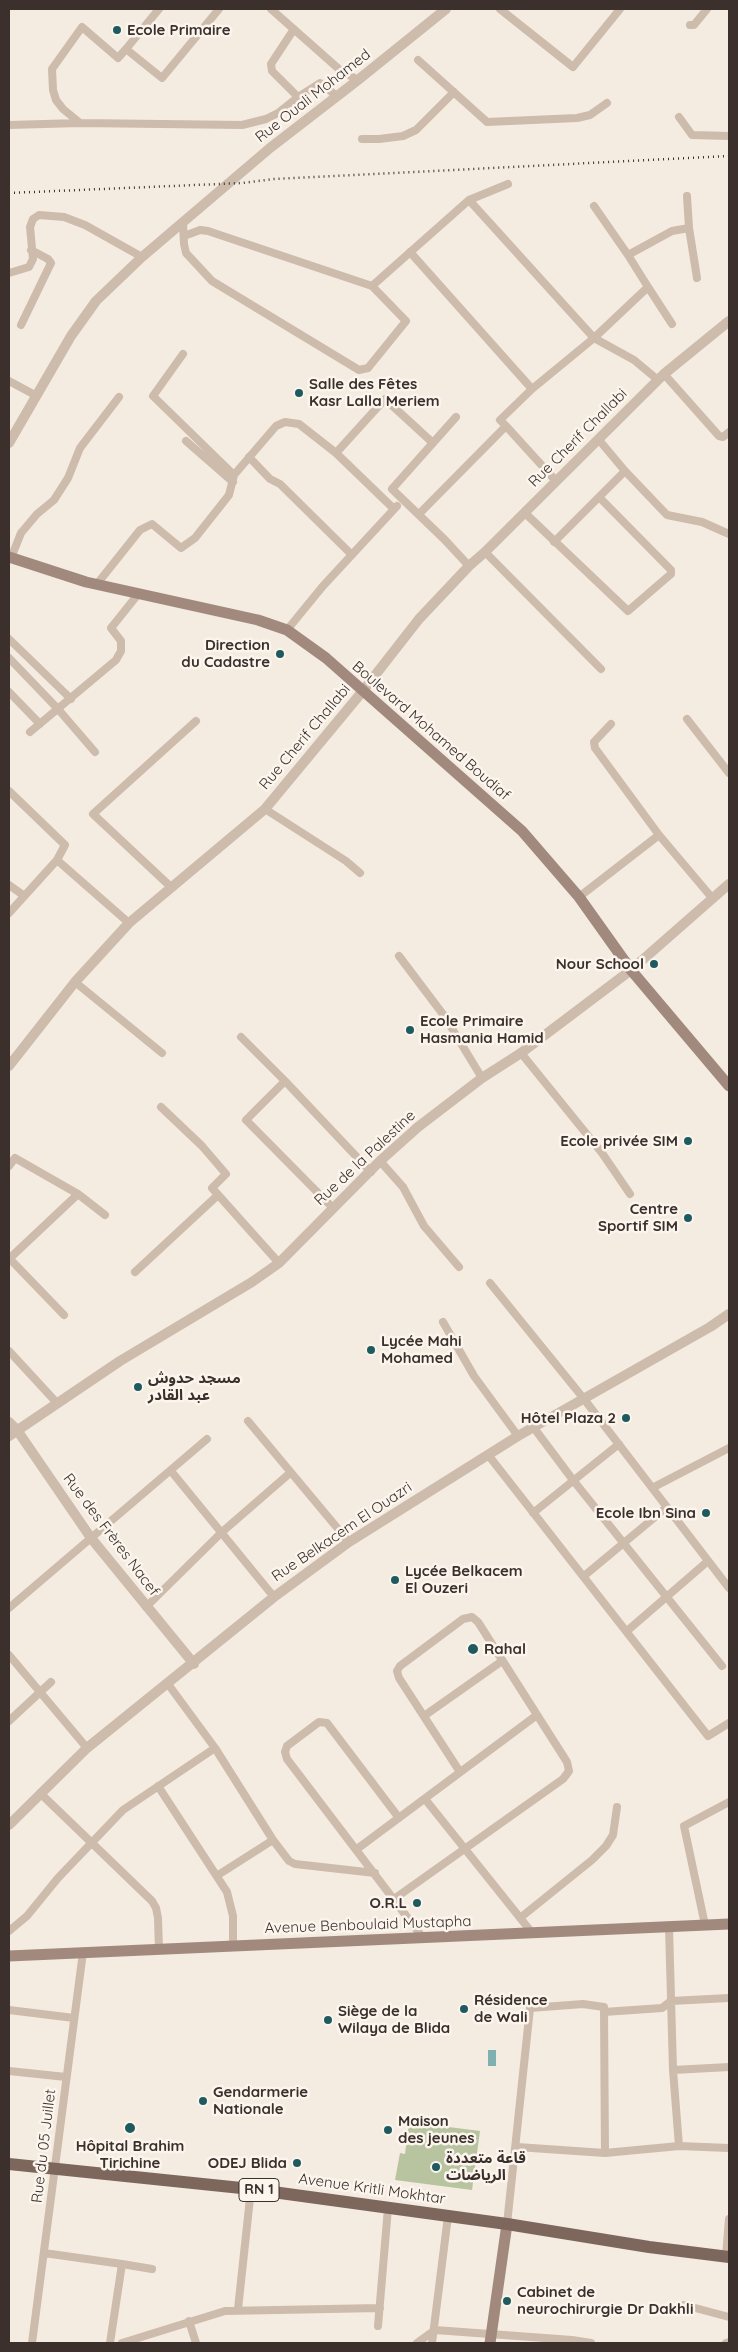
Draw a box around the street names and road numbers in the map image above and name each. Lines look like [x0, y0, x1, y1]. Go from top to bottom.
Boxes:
street label: Rue Ouali Mohamed [252, 45, 374, 147]
street label: Rue Cherif Challabi [525, 385, 631, 491]
street label: Boulevard Mohamed Boudiaf [348, 658, 514, 804]
street label: Rue Cherif Challabi [256, 681, 354, 793]
street label: Rue de la Palestine [311, 1107, 419, 1209]
street label: Rue des Frères Nacef [59, 1470, 163, 1600]
street label: Rue Belkacem El Ouazri [269, 1478, 415, 1586]
street label: Avenue Benboulaid Mustapha [264, 1912, 472, 1938]
street label: Rue du 05 Juillet [28, 2088, 60, 2204]
street label: Avenue Kritli Mokhtar [297, 2170, 447, 2208]
road number: RN 1 [239, 2178, 279, 2202]

